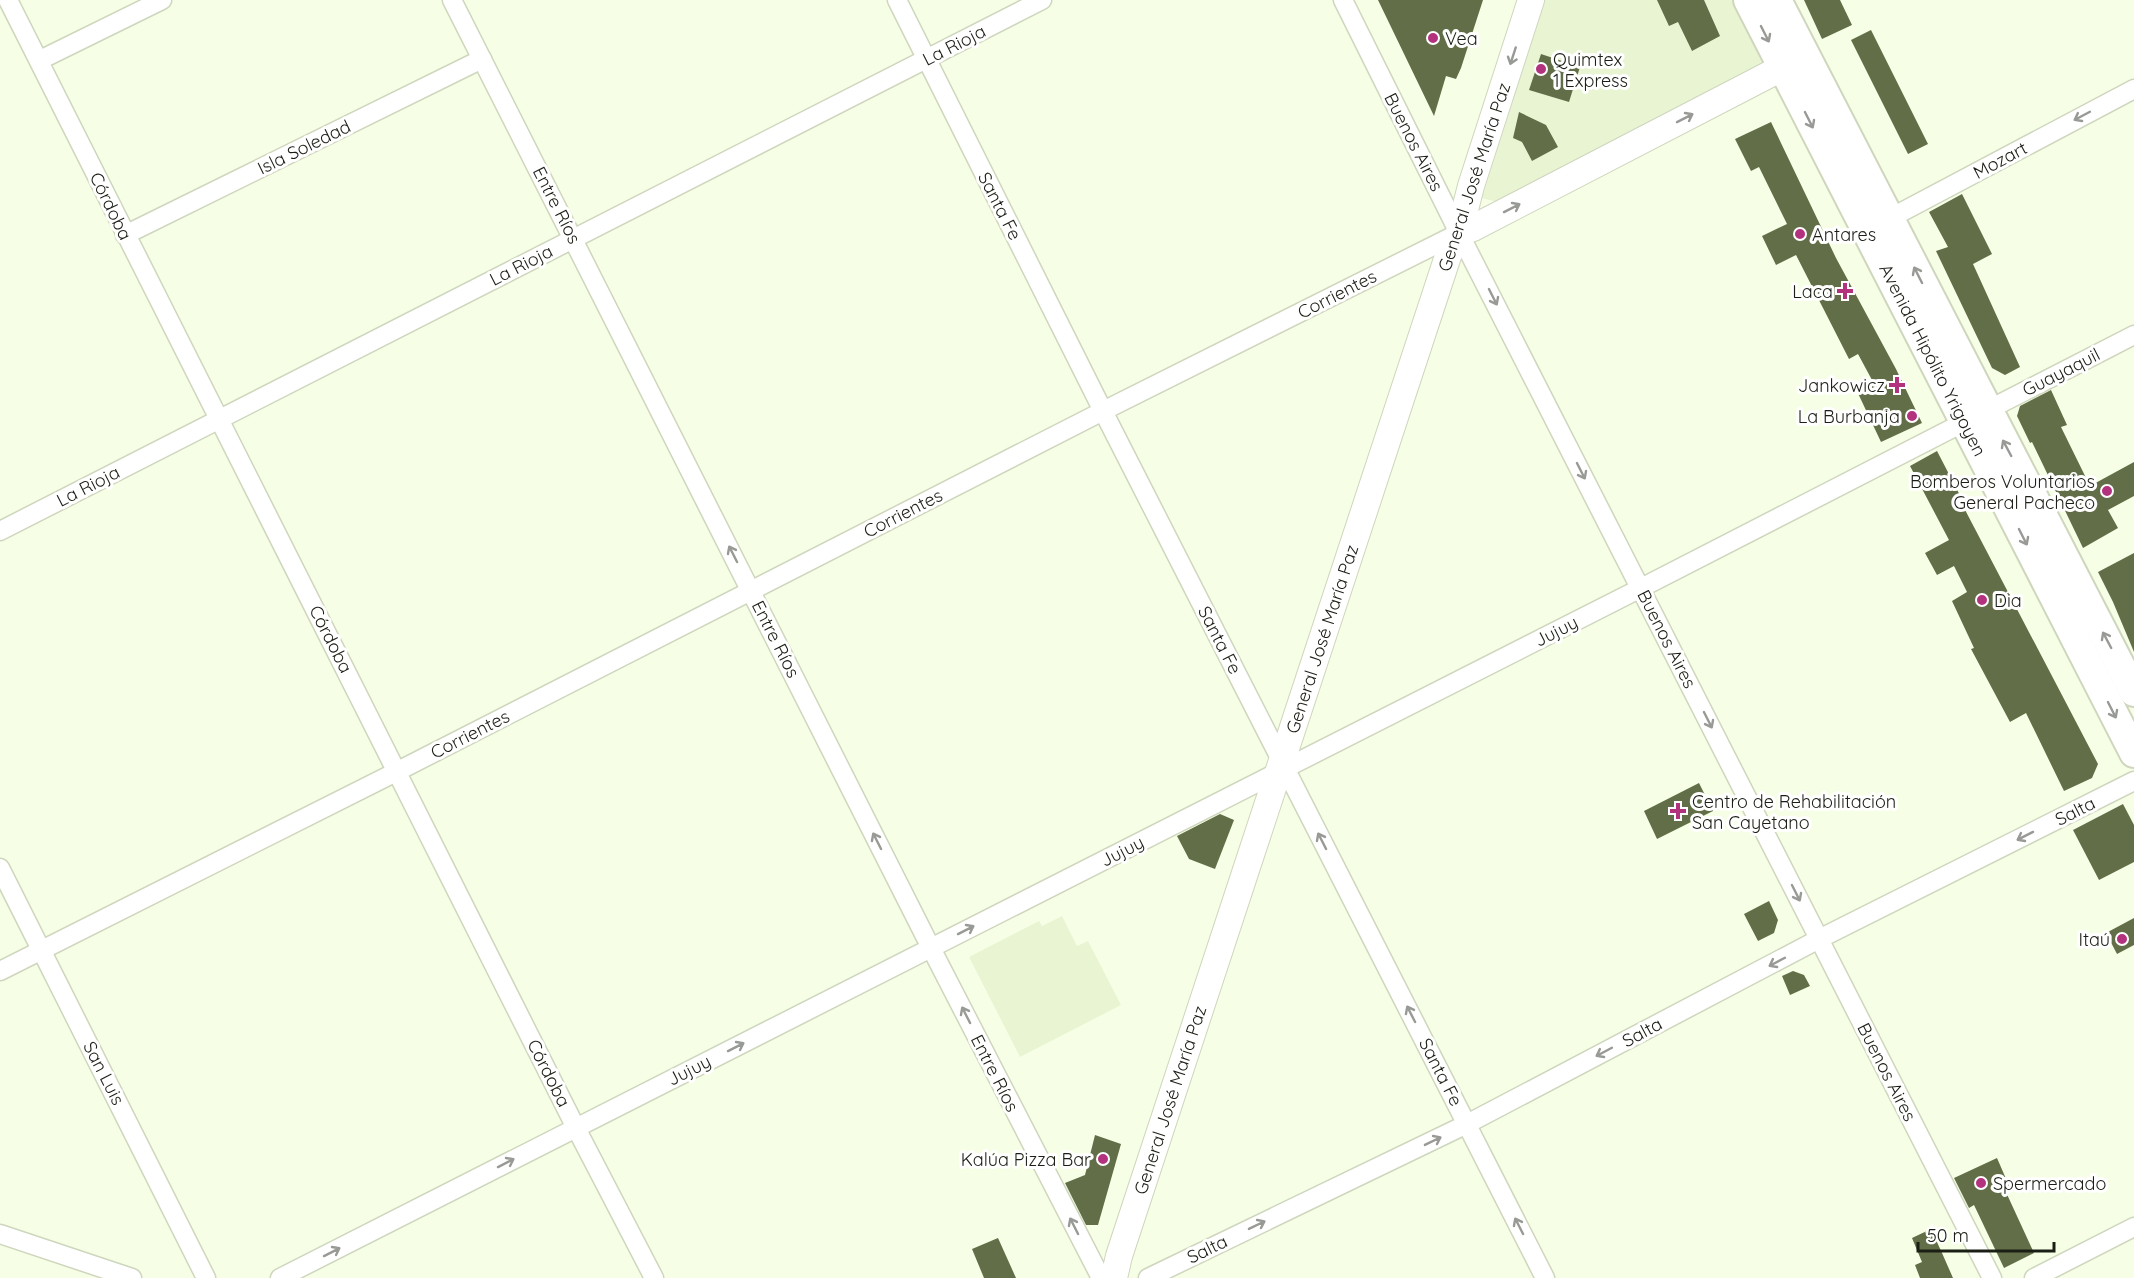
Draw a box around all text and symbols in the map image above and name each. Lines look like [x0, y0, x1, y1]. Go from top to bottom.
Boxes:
street label: La Rioja [919, 19, 989, 71]
one-way arrow [1759, 25, 1771, 42]
place label: Vea [1445, 27, 1478, 50]
marker: Vea [1426, 31, 1440, 45]
one-way arrow [1507, 46, 1518, 65]
place label: Quimtex 1 Express [1553, 48, 1628, 92]
marker: Quimtex 1 Express [1534, 62, 1548, 76]
street label: General José María Paz [1433, 80, 1515, 274]
street label: Buenos Aires [1379, 89, 1449, 195]
one-way arrow [1804, 111, 1815, 129]
one-way arrow [2074, 111, 2092, 123]
one-way arrow [1676, 112, 1694, 123]
street label: Isla Soledad [254, 115, 354, 179]
street label: Mozart [1969, 136, 2031, 184]
street label: Entre Ríos [528, 163, 586, 247]
street label: Córdoba [85, 168, 137, 244]
street label: Santa Fe [973, 168, 1027, 244]
one-way arrow [1503, 201, 1521, 213]
place label: Antares [1812, 223, 1876, 246]
marker: Antares [1793, 227, 1807, 241]
street label: La Rioja [486, 239, 556, 291]
street label: Avenida Hipólito Yrigoyen [1874, 260, 1992, 460]
street label: Corrientes [1294, 264, 1380, 324]
one-way arrow [1912, 266, 1923, 284]
place label: Laca [1792, 280, 1833, 303]
marker: Laca [1838, 284, 1852, 298]
one-way arrow [1487, 288, 1499, 306]
street label: Guayaquil [2018, 343, 2104, 401]
place label: Jankowicz [1798, 374, 1885, 397]
marker: Jankowicz [1890, 378, 1904, 392]
place label: La Burbanja [1798, 405, 1900, 428]
marker: La Burbanja [1905, 409, 1919, 423]
one-way arrow [2001, 440, 2013, 457]
street label: La Rioja [53, 460, 123, 512]
one-way arrow [1576, 462, 1588, 480]
place label: Bomberos Voluntarios General Pacheco [1910, 470, 2095, 514]
street label: Corrientes [860, 483, 946, 543]
marker: Bomberos Voluntarios General Pacheco [2100, 484, 2114, 498]
one-way arrow [2018, 527, 2029, 545]
street label: General José María Paz [1281, 542, 1363, 736]
one-way arrow [727, 546, 738, 564]
street label: Buenos Aires [1632, 586, 1702, 692]
place label: Dia [1994, 589, 2022, 612]
marker: Dia [1975, 593, 1989, 607]
street label: Entre Ríos [747, 597, 805, 681]
street label: Córdoba [304, 601, 358, 677]
street label: Santa Fe [1193, 602, 1247, 678]
street label: Jujuy [1530, 610, 1582, 652]
one-way arrow [2101, 631, 2112, 649]
one-way arrow [2106, 701, 2118, 718]
street label: Corrientes [427, 704, 513, 764]
one-way arrow [1703, 710, 1714, 728]
place label: Centro de Rehabilitación San Cayetano [1692, 790, 1896, 834]
street label: Salta [2051, 791, 2099, 831]
marker: Centro de Rehabilitación San Cayetano [1669, 802, 1687, 820]
street label: Jujuy [1096, 830, 1148, 872]
one-way arrow [2017, 830, 2035, 842]
one-way arrow [1316, 832, 1328, 850]
one-way arrow [871, 833, 883, 851]
one-way arrow [1791, 884, 1802, 902]
one-way arrow [957, 924, 974, 936]
place label: Itaú [2078, 928, 2110, 951]
marker: Itaú [2115, 932, 2129, 946]
one-way arrow [1768, 957, 1786, 968]
street label: General José María Paz [1129, 1003, 1211, 1197]
one-way arrow [959, 1006, 971, 1024]
one-way arrow [1405, 1006, 1416, 1024]
street label: Salta [1618, 1012, 1666, 1052]
street label: Buenos Aires [1852, 1019, 1922, 1125]
street label: Entre Ríos [966, 1031, 1024, 1115]
street label: Santa Fe [1414, 1034, 1468, 1110]
street label: Córdoba [522, 1035, 576, 1111]
street label: San Luis [78, 1037, 130, 1109]
one-way arrow [727, 1040, 745, 1052]
one-way arrow [1595, 1047, 1613, 1059]
street label: Jujuy [663, 1049, 715, 1091]
one-way arrow [1423, 1134, 1441, 1146]
place label: Kalúa Pizza Bar [961, 1148, 1091, 1171]
marker: Kalúa Pizza Bar [1096, 1152, 1110, 1166]
one-way arrow [496, 1157, 514, 1168]
place label: Spermercado [1993, 1172, 2106, 1195]
marker: Spermercado [1974, 1176, 1988, 1190]
scale bar [1918, 1215, 2054, 1253]
one-way arrow [1512, 1217, 1524, 1235]
one-way arrow [1068, 1218, 1080, 1235]
one-way arrow [1248, 1219, 1266, 1231]
text: 50 m [1927, 1224, 1969, 1247]
street label: Salta [1183, 1229, 1231, 1269]
one-way arrow [323, 1245, 341, 1257]

